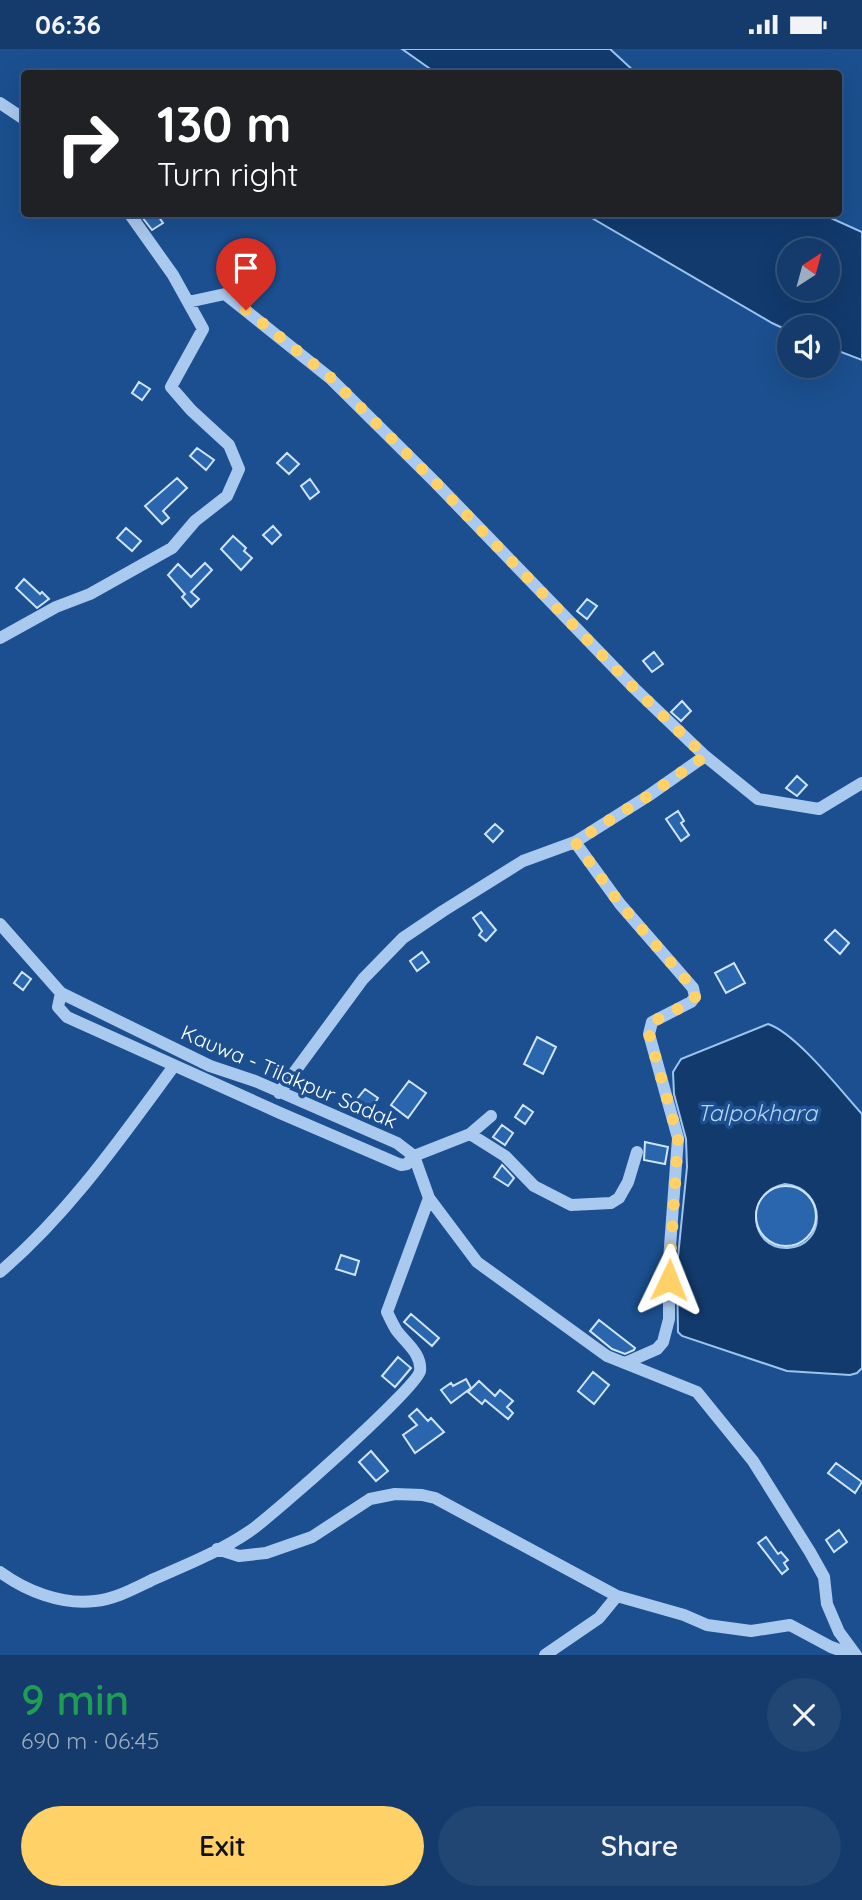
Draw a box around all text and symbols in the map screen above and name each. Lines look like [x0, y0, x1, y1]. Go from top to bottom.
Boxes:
text: 06:36 [35, 8, 101, 41]
text: 130 m [157, 93, 291, 154]
icon: right [42, 98, 133, 189]
text: Turn right [157, 154, 298, 194]
pin [216, 238, 276, 310]
north arrow [777, 238, 840, 301]
map controls [777, 238, 840, 378]
icon: arrive [227, 249, 265, 287]
button: sound [777, 315, 840, 378]
street label: Kauwa - Tilakpur Sadak [177, 1019, 402, 1133]
water label: Talpokhara [697, 1098, 818, 1127]
position arrow [632, 1243, 706, 1317]
text: 9 min [21, 1673, 129, 1726]
button: close [767, 1678, 841, 1752]
text: 690 m · 06:45 [21, 1726, 159, 1755]
button: Exit [21, 1806, 424, 1886]
button: Share [438, 1806, 841, 1886]

